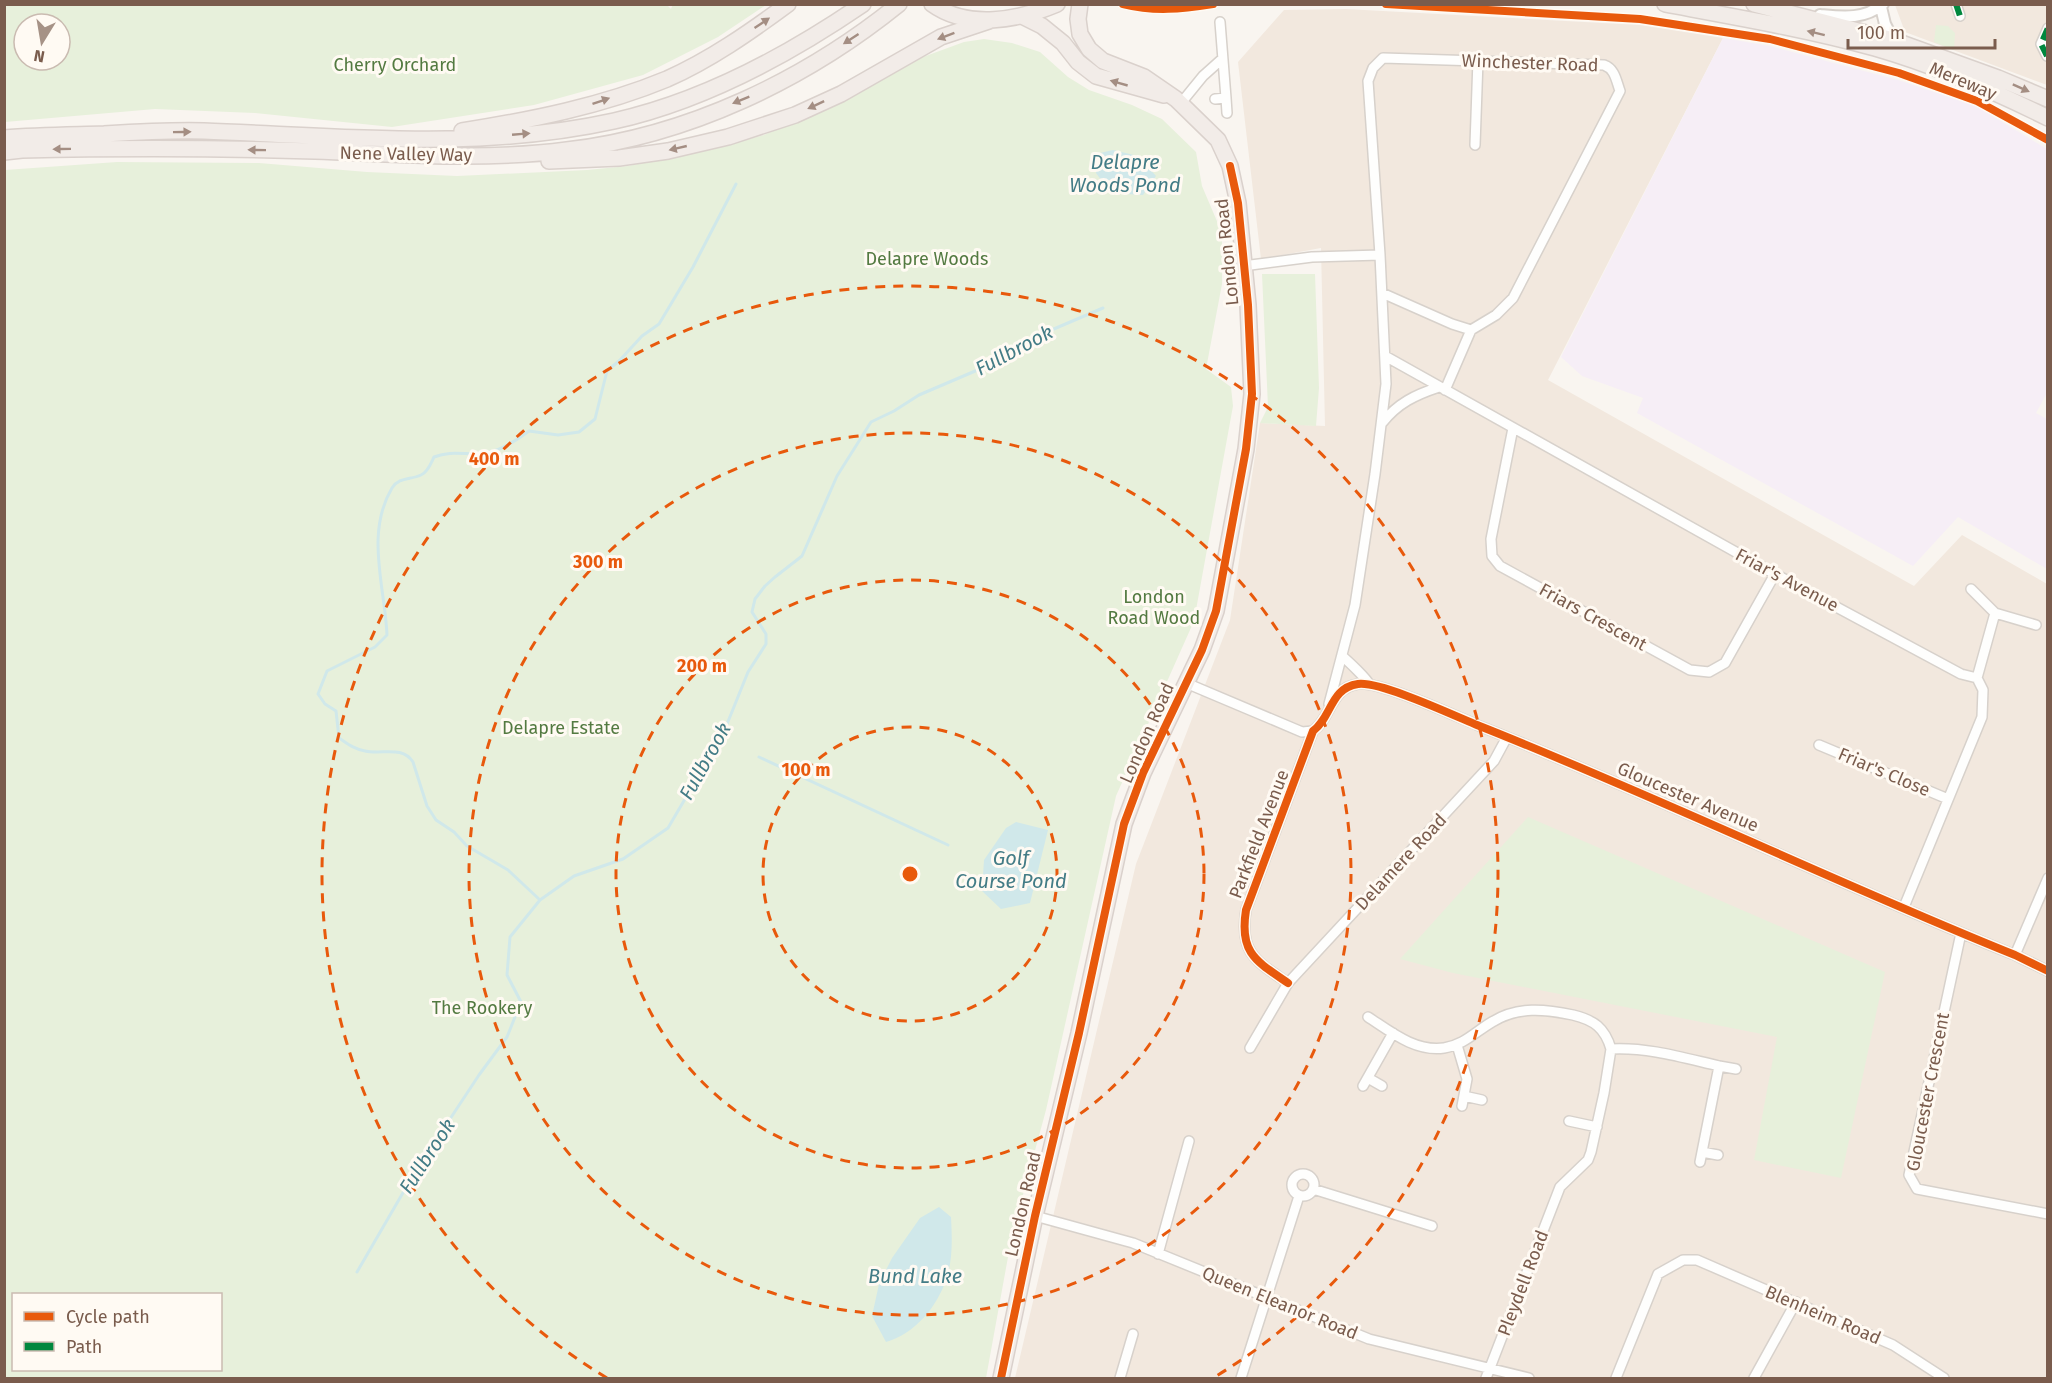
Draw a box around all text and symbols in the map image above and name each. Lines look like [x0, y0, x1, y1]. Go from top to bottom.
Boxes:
north arrow [12, 12, 72, 72]
scale bar [1848, 12, 1995, 50]
one-way arrow [754, 17, 770, 28]
text: 100 m [1857, 22, 1905, 44]
one-way arrow [1807, 28, 1825, 38]
one-way arrow [936, 31, 954, 41]
one-way arrow [844, 33, 860, 45]
text: N [32, 46, 46, 67]
street label: Winchester Road [1461, 50, 1599, 76]
park label: Cherry Orchard [334, 54, 456, 76]
street label: Mereway [1926, 57, 2000, 105]
one-way arrow [1110, 78, 1128, 87]
one-way arrow [2012, 83, 2030, 93]
one-way arrow [592, 95, 610, 105]
one-way arrow [732, 96, 750, 105]
one-way arrow [807, 100, 825, 110]
one-way arrow [173, 127, 192, 136]
one-way arrow [512, 129, 531, 139]
street label: Nene Valley Way [339, 142, 473, 166]
one-way arrow [53, 144, 72, 154]
one-way arrow [669, 144, 688, 154]
one-way arrow [248, 145, 267, 155]
water label: Delapre Woods Pond [1069, 150, 1181, 197]
street label: London Road [1210, 197, 1244, 307]
park label: Delapre Woods [866, 248, 988, 270]
water label: Fullbrook [971, 319, 1057, 380]
text: 400 m [469, 448, 519, 470]
street label: Friar's Avenue [1732, 544, 1842, 616]
text: 300 m [572, 551, 623, 573]
street label: Friars Crescent [1535, 578, 1651, 656]
park label: London Road Wood [1108, 586, 1200, 629]
text: 200 m [677, 655, 727, 677]
street label: London Road [1115, 679, 1179, 787]
park label: Delapre Estate [502, 717, 620, 739]
water label: Fullbrook [674, 718, 736, 804]
street label: Friar's Close [1835, 743, 1933, 801]
street label: Gloucester Avenue [1614, 757, 1762, 837]
text: 100 m [782, 759, 830, 781]
street label: Parkfield Avenue [1224, 767, 1294, 901]
street label: Delamere Road [1351, 809, 1451, 915]
water label: Golf Course Pond [955, 846, 1067, 893]
centre of rings [900, 864, 920, 884]
park label: The Rookery [432, 997, 533, 1019]
street label: Gloucester Crescent [1902, 1010, 1954, 1173]
water label: Fullbrook [394, 1114, 460, 1198]
street label: London Road [1000, 1149, 1046, 1259]
street label: Pleydell Road [1493, 1227, 1553, 1339]
street label: Queen Eleanor Road [1199, 1262, 1361, 1344]
water label: Bund Lake [868, 1264, 962, 1288]
street label: Blenheim Road [1762, 1281, 1884, 1349]
legend [12, 1293, 222, 1371]
text: Cycle path [66, 1306, 150, 1328]
text: Path [66, 1336, 102, 1358]

